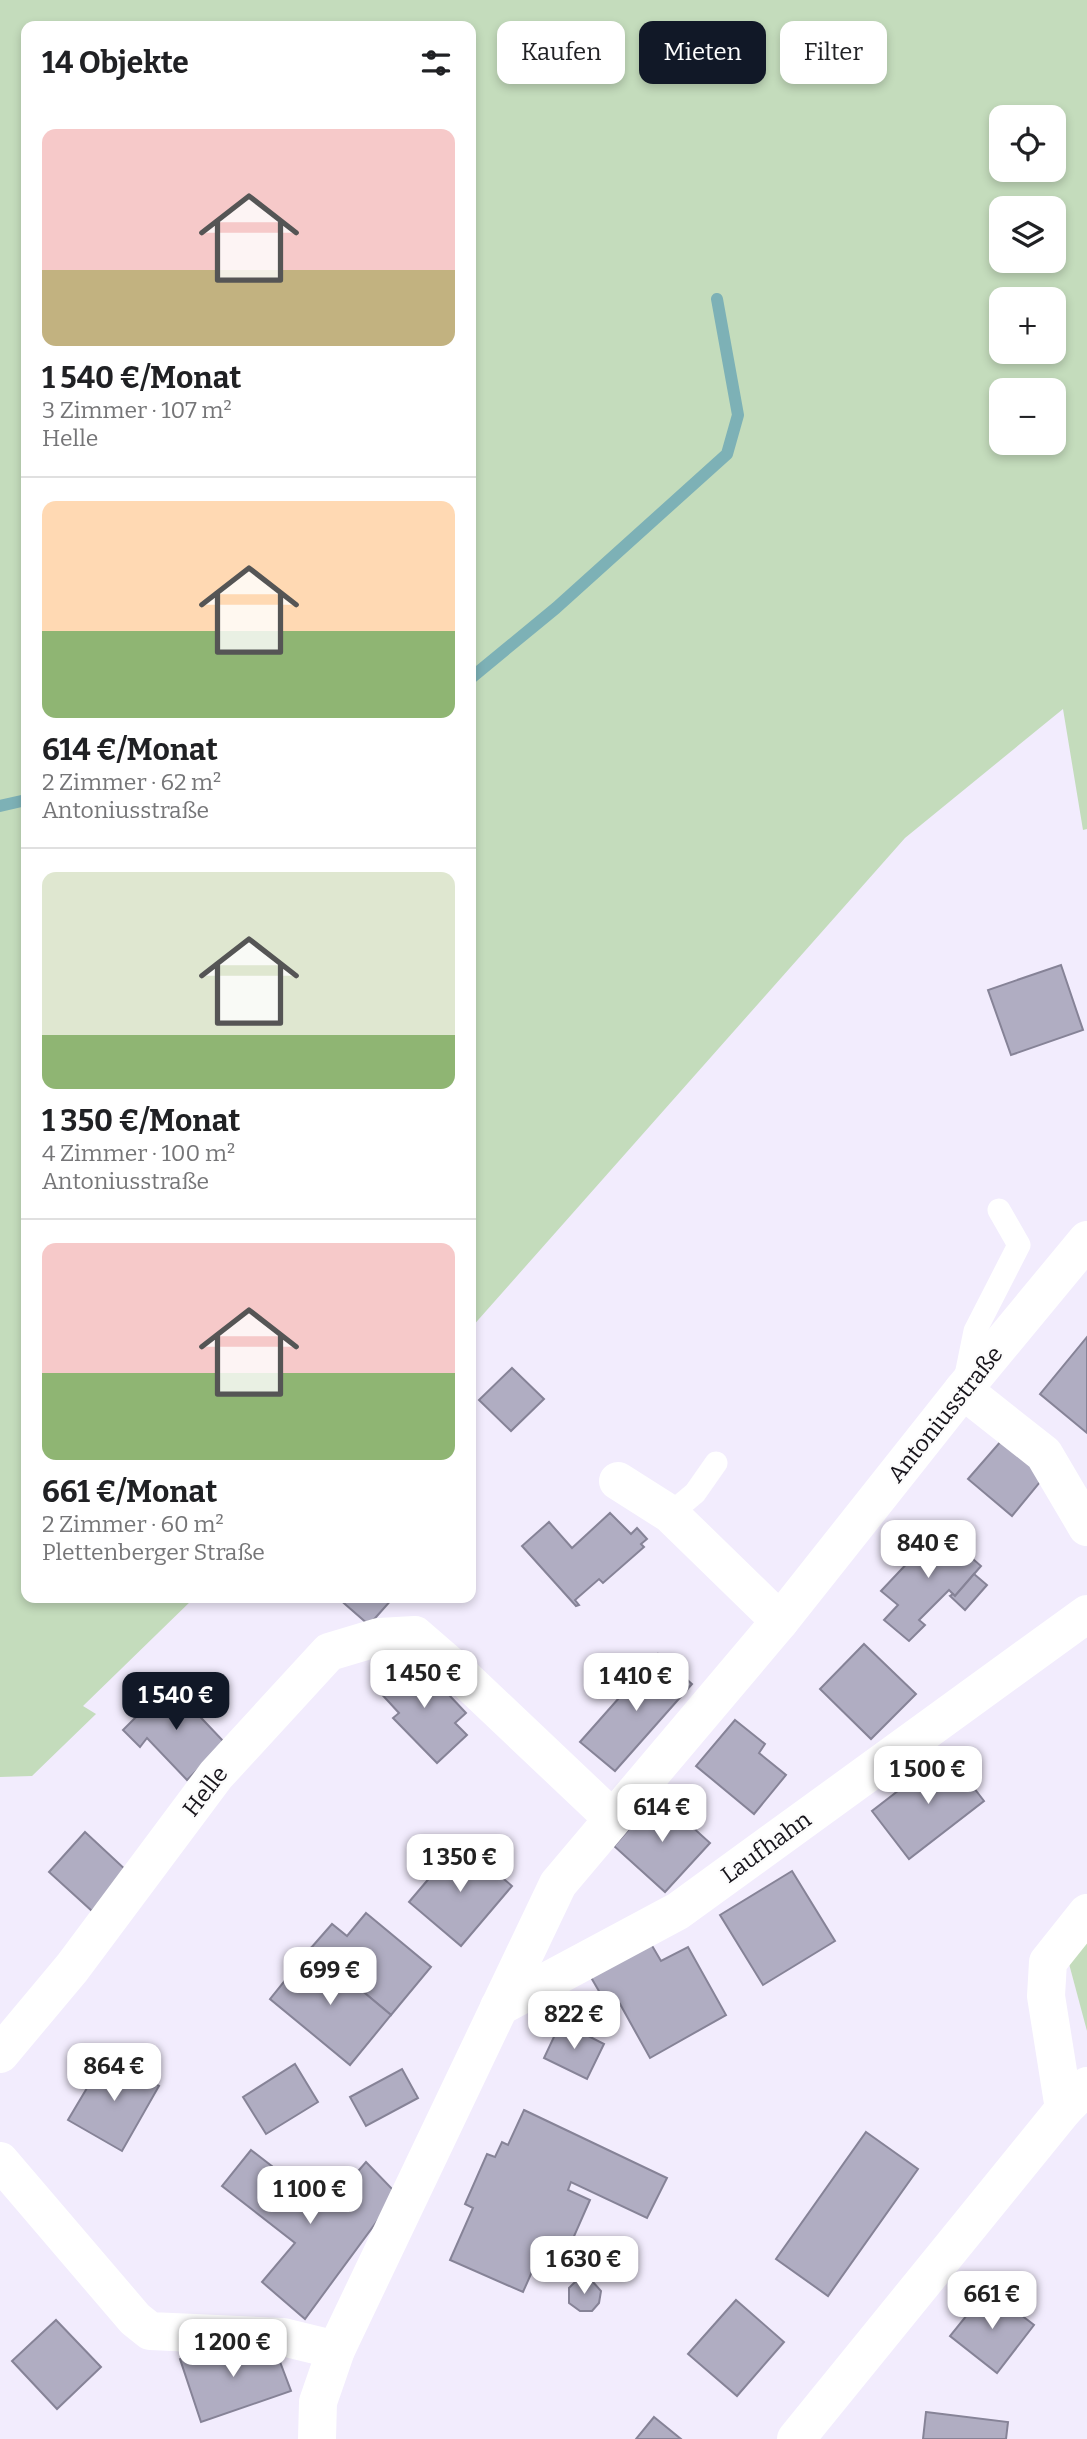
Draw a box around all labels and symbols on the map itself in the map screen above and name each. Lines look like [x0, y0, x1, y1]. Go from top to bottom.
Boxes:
street label: Antoniusstraße [882, 1340, 1008, 1488]
pin: 840 € [879, 1520, 977, 1580]
pin: 1 450 € [359, 1650, 489, 1710]
pin: 1 410 € [571, 1654, 701, 1713]
pin: 1 540 € [111, 1672, 241, 1732]
pin: 1 500 € [863, 1746, 993, 1806]
street label: Helle [177, 1760, 233, 1822]
pin: 614 € [613, 1784, 711, 1844]
street label: Laufhahn [716, 1805, 817, 1889]
pin: 1 350 € [395, 1834, 525, 1894]
pin: 699 € [281, 1948, 379, 2007]
pin: 822 € [525, 1992, 623, 2051]
pin: 864 € [65, 2044, 163, 2103]
pin: 1 100 € [245, 2166, 375, 2226]
pin: 1 630 € [519, 2236, 649, 2296]
pin: 661 € [943, 2272, 1041, 2331]
pin: 1 200 € [168, 2320, 298, 2379]

